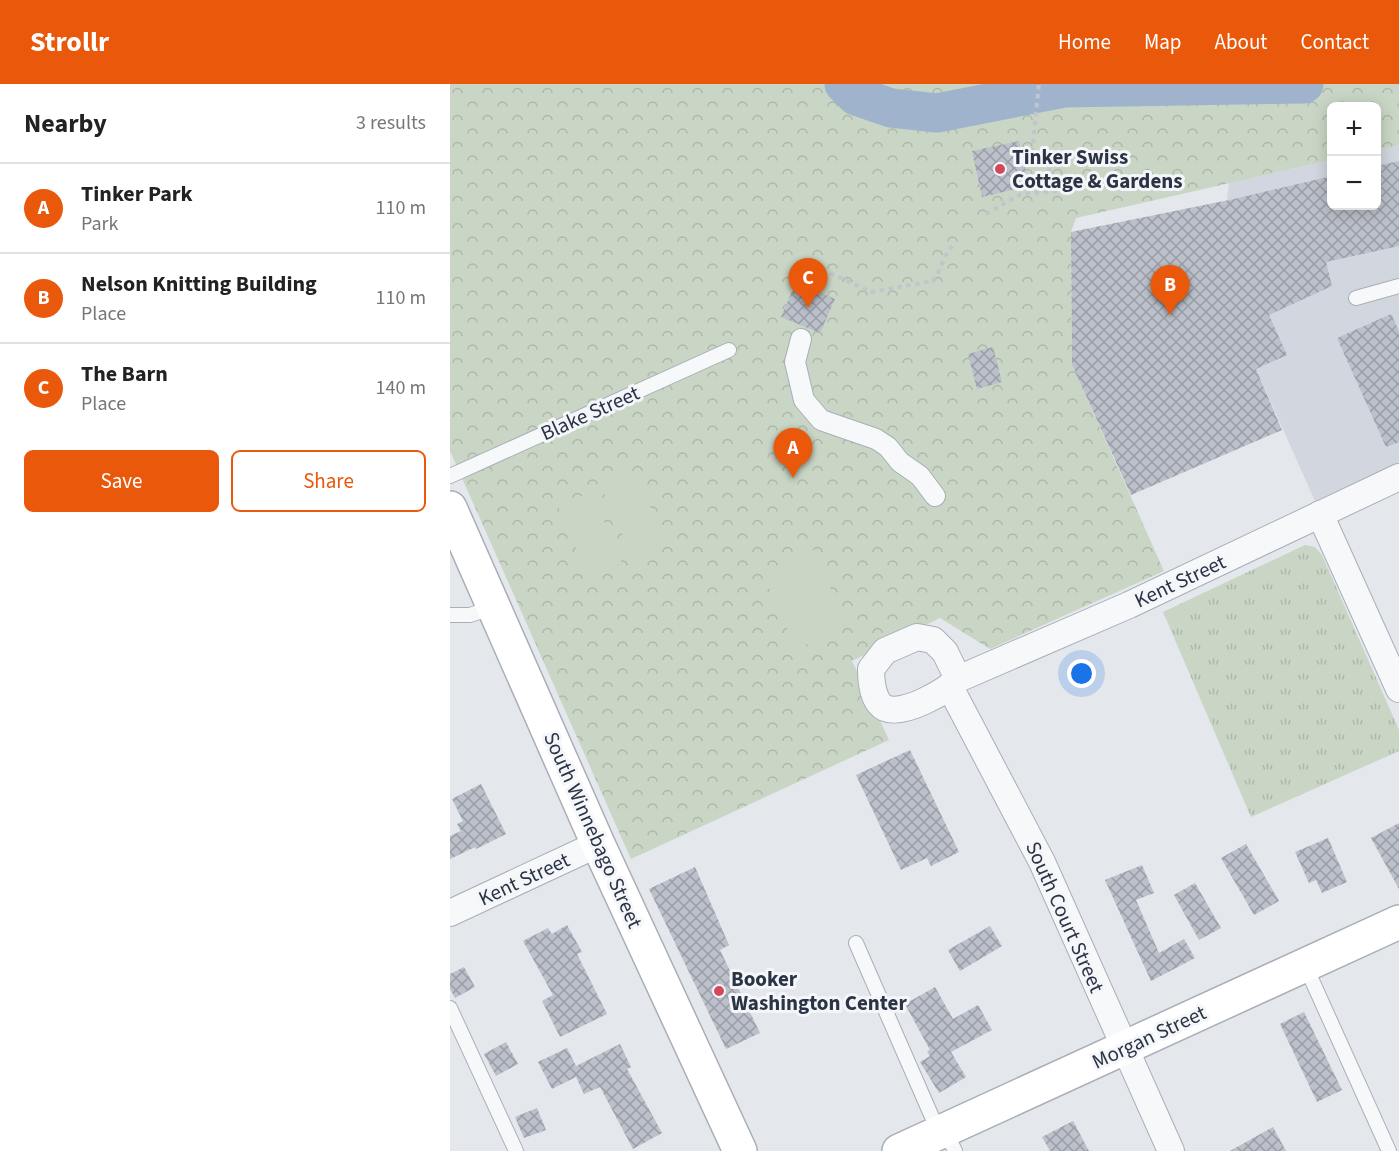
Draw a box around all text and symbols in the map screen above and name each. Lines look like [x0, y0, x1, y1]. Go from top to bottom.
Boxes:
text: Strollr [30, 22, 109, 62]
text: Home [1058, 27, 1111, 57]
text: Map [1144, 27, 1182, 57]
text: About [1215, 27, 1267, 57]
text: Contact [1300, 27, 1369, 57]
map controls [1327, 102, 1381, 210]
button: + [1327, 102, 1381, 156]
text: Nearby [24, 105, 107, 142]
text: 3 results [356, 109, 426, 137]
place label: Tinker Swiss Cottage & Gardens [1012, 142, 1183, 196]
button: − [1327, 156, 1381, 210]
marker: Tinker Swiss Cottage & Gardens [993, 162, 1007, 176]
text: Tinker Park [81, 178, 193, 210]
text: A [38, 194, 49, 222]
text: 110 m [376, 194, 426, 222]
text: Park [81, 210, 118, 238]
pin: C [788, 258, 828, 308]
pin: B [1150, 266, 1190, 315]
text: Nelson Knitting Building [81, 268, 317, 300]
text: B [37, 284, 50, 312]
text: 110 m [376, 284, 426, 312]
text: Place [81, 300, 126, 328]
text: The Barn [81, 358, 168, 390]
text: C [38, 374, 49, 402]
text: 140 m [376, 374, 426, 402]
street label: Blake Street [536, 378, 644, 448]
text: Place [81, 390, 126, 418]
pin: A [774, 428, 812, 478]
button: Save [24, 450, 219, 512]
button: Share [231, 450, 426, 512]
street label: Kent Street [1129, 547, 1231, 615]
your location [1067, 659, 1096, 688]
street label: South Winnebago Street [536, 727, 650, 933]
street label: South Court Street [1018, 837, 1112, 997]
street label: Kent Street [473, 845, 575, 913]
place label: Booker Washington Center [731, 964, 907, 1018]
marker: Booker Washington Center [712, 984, 726, 998]
street label: Morgan Street [1087, 997, 1211, 1077]

